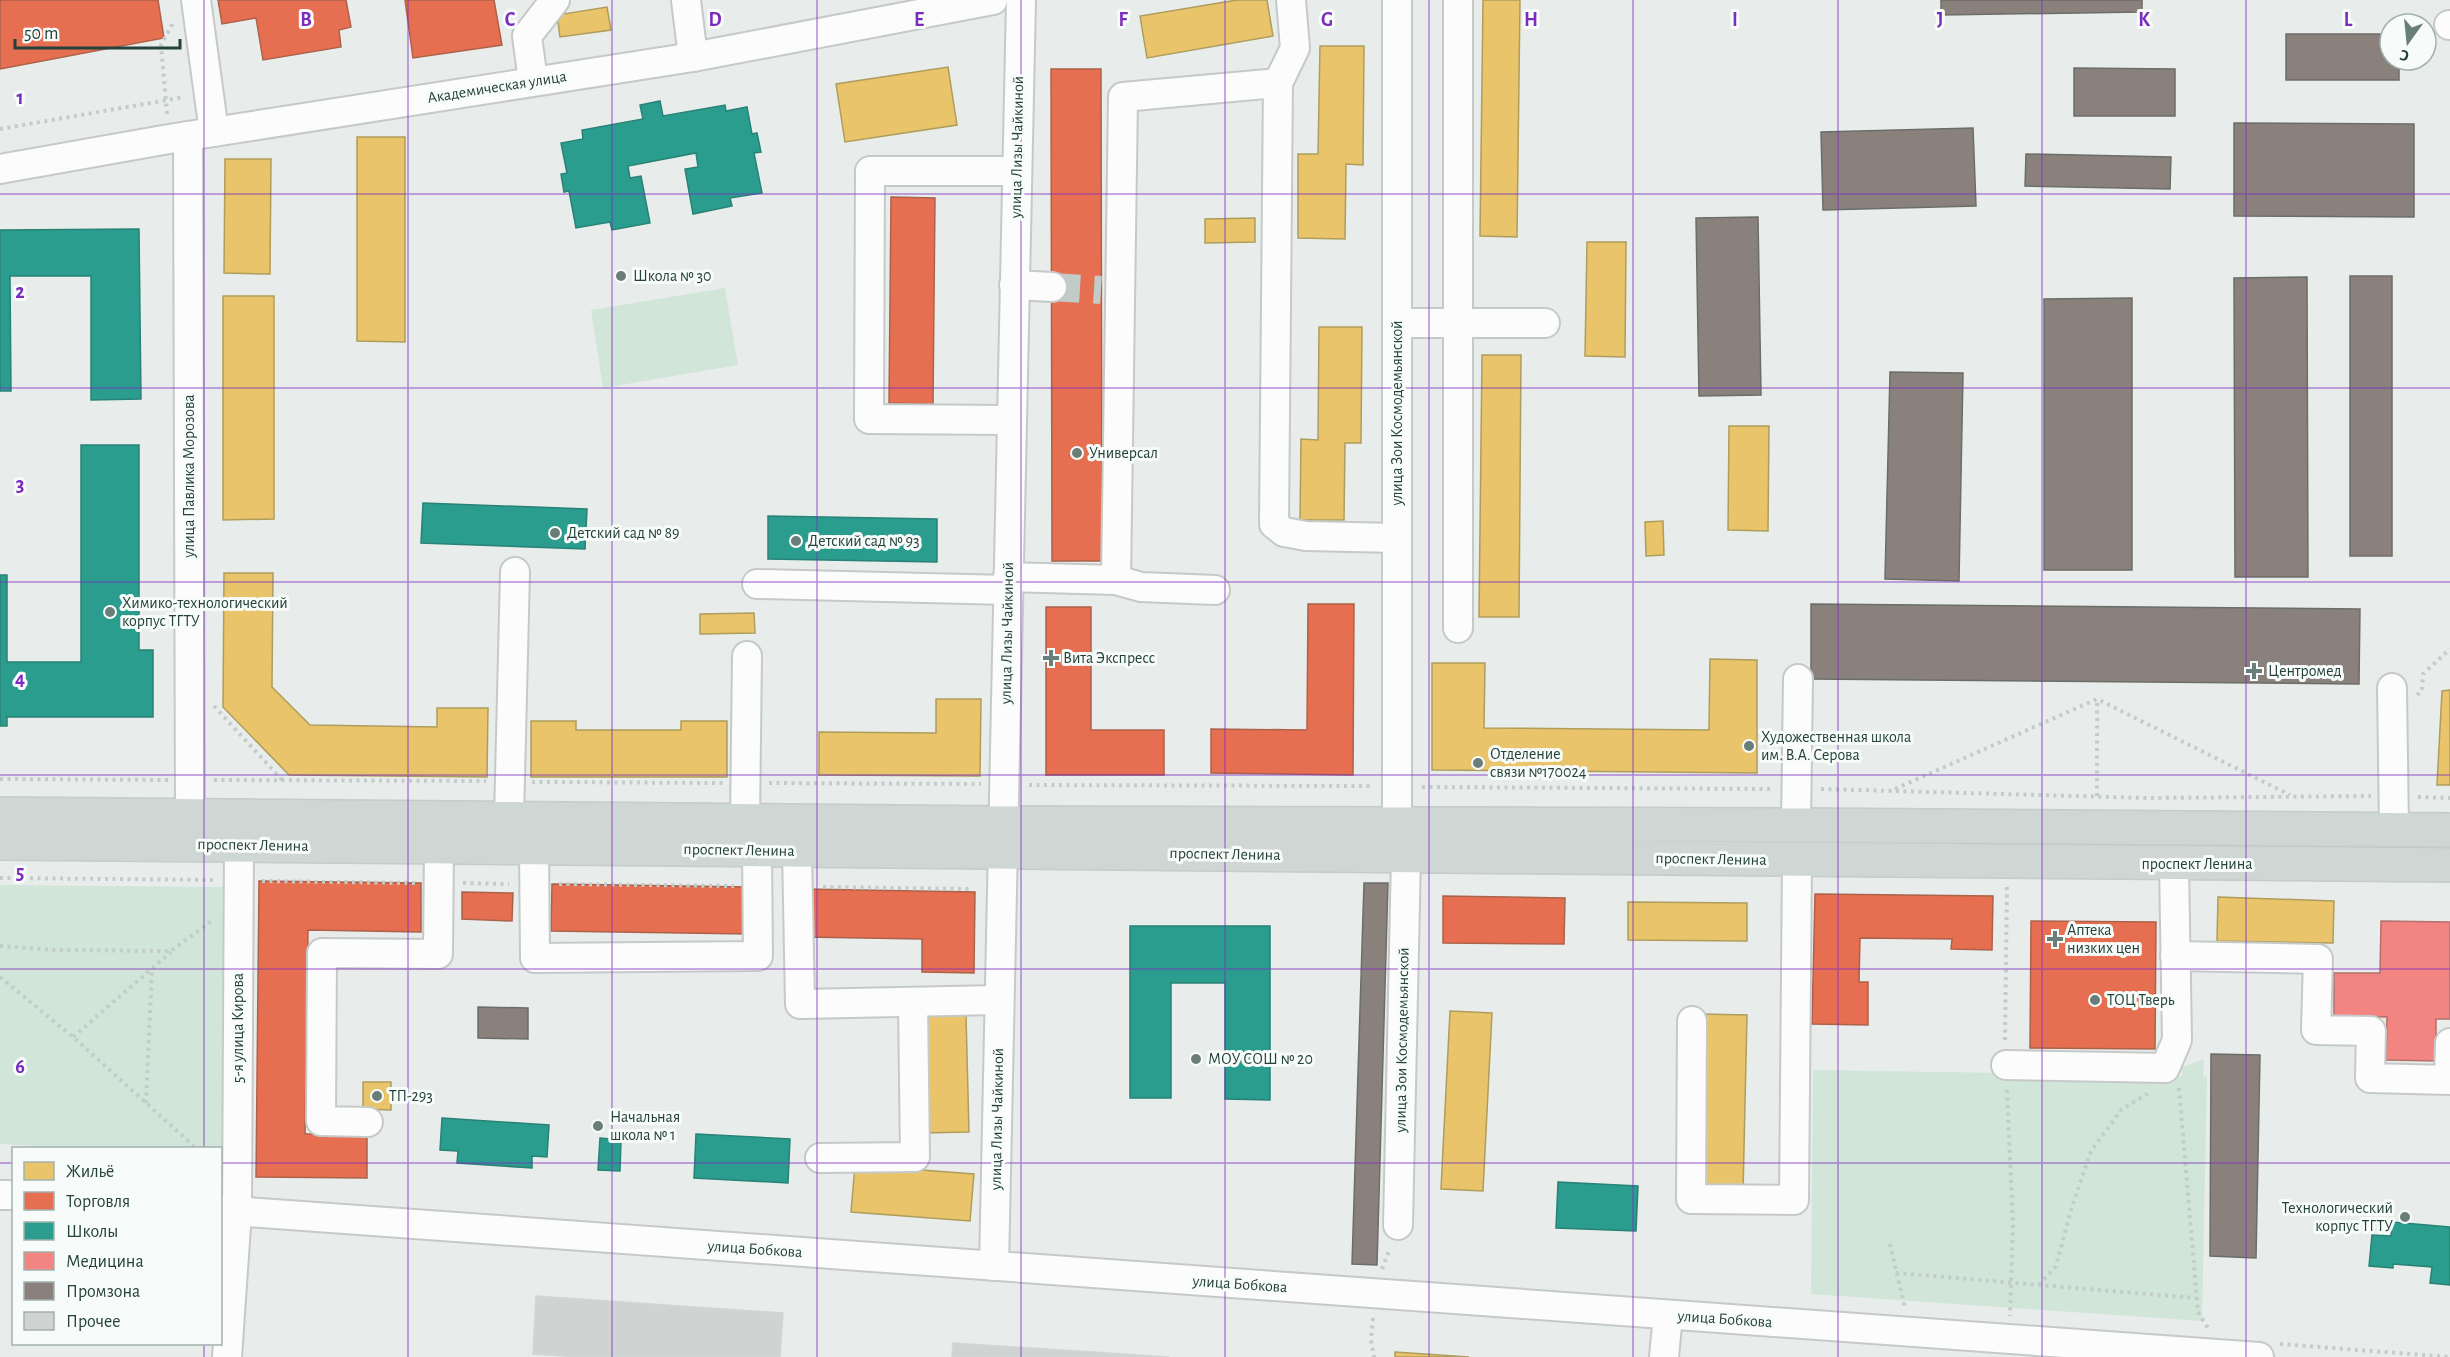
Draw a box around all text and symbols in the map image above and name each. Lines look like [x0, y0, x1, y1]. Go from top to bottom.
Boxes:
text: B [300, 10, 312, 30]
text: C [505, 10, 516, 30]
text: D [708, 10, 722, 30]
text: E [914, 10, 924, 30]
text: F [1118, 10, 1128, 30]
text: G [1321, 10, 1333, 30]
text: H [1524, 10, 1538, 30]
text: I [1732, 10, 1738, 30]
text: J [1937, 10, 1943, 30]
text: K [2138, 10, 2150, 30]
text: L [2344, 10, 2353, 30]
scale bar [15, 12, 180, 50]
north arrow [2378, 12, 2438, 72]
text: 50 m [24, 25, 58, 43]
text: С [2398, 47, 2411, 64]
street label: Академическая улица [426, 68, 568, 107]
street label: улица Лизы Чайкиной [1008, 76, 1027, 219]
text: 1 [16, 88, 24, 108]
place label: Школа № 30 [633, 268, 712, 284]
marker: Школа № 30 [614, 269, 628, 283]
text: 2 [15, 282, 25, 302]
street label: улица Зои Космодемьянской [1389, 320, 1406, 507]
street label: улица Павлика Морозова [181, 394, 198, 559]
place label: Универсал [1089, 445, 1158, 461]
marker: Универсал [1070, 446, 1084, 460]
text: 3 [16, 475, 24, 495]
place label: Детский сад № 89 [567, 525, 679, 541]
marker: Детский сад № 89 [548, 526, 562, 540]
place label: Детский сад № 93 [808, 533, 920, 549]
marker: Детский сад № 93 [789, 534, 803, 548]
street label: улица Лизы Чайкиной [998, 562, 1017, 705]
place label: Химико-технологический корпус ТГТУ [122, 595, 288, 630]
marker: Химико-технологический корпус ТГТУ [103, 605, 117, 619]
place label: Вита Экспресс [1063, 650, 1155, 666]
marker: Вита Экспресс [1044, 651, 1058, 665]
marker: Центромед [2245, 662, 2263, 680]
place label: Центромед [2268, 663, 2342, 679]
text: 4 [15, 669, 25, 689]
place label: Художественная школа им. В.А. Серова [1761, 729, 1911, 763]
marker: Художественная школа им. В.А. Серова [1742, 739, 1756, 753]
place label: Отделение связи №170024 [1490, 746, 1587, 780]
marker: Отделение связи №170024 [1471, 756, 1485, 770]
street label: проспект Ленина [197, 836, 309, 854]
street label: проспект Ленина [683, 841, 795, 859]
street label: проспект Ленина [1169, 845, 1281, 863]
street label: проспект Ленина [1655, 850, 1767, 868]
street label: проспект Ленина [2141, 856, 2253, 872]
text: 5 [16, 863, 24, 883]
place label: Аптека низких цен [2067, 922, 2140, 956]
marker: Аптека низких цен [2048, 932, 2062, 946]
street label: улица Зои Космодемьянской [1392, 947, 1413, 1134]
street label: 5-я улица Кирова [230, 973, 247, 1083]
place label: ТОЦ Тверь [2107, 992, 2175, 1008]
marker: ТОЦ Тверь [2088, 993, 2102, 1007]
street label: улица Лизы Чайкиной [988, 1048, 1007, 1191]
place label: МОУ СОШ № 20 [1208, 1051, 1313, 1067]
marker: МОУ СОШ № 20 [1189, 1052, 1203, 1066]
text: 6 [15, 1057, 25, 1077]
place label: ТП-293 [389, 1088, 433, 1104]
marker: ТП-293 [370, 1089, 384, 1103]
place label: Начальная школа № 1 [610, 1109, 680, 1143]
marker: Начальная школа № 1 [591, 1119, 605, 1133]
legend [12, 1147, 222, 1345]
text: Жильё [66, 1163, 114, 1181]
text: Торговля [66, 1193, 130, 1211]
place label: Технологический корпус ТГТУ [2282, 1200, 2393, 1235]
marker: Технологический корпус ТГТУ [2398, 1210, 2412, 1224]
text: Школы [66, 1223, 118, 1241]
street label: улица Бобкова [706, 1238, 803, 1261]
text: Медицина [66, 1253, 144, 1271]
street label: улица Бобкова [1191, 1273, 1288, 1296]
text: Промзона [66, 1283, 140, 1301]
street label: улица Бобкова [1676, 1308, 1773, 1331]
text: Прочее [66, 1313, 121, 1331]

